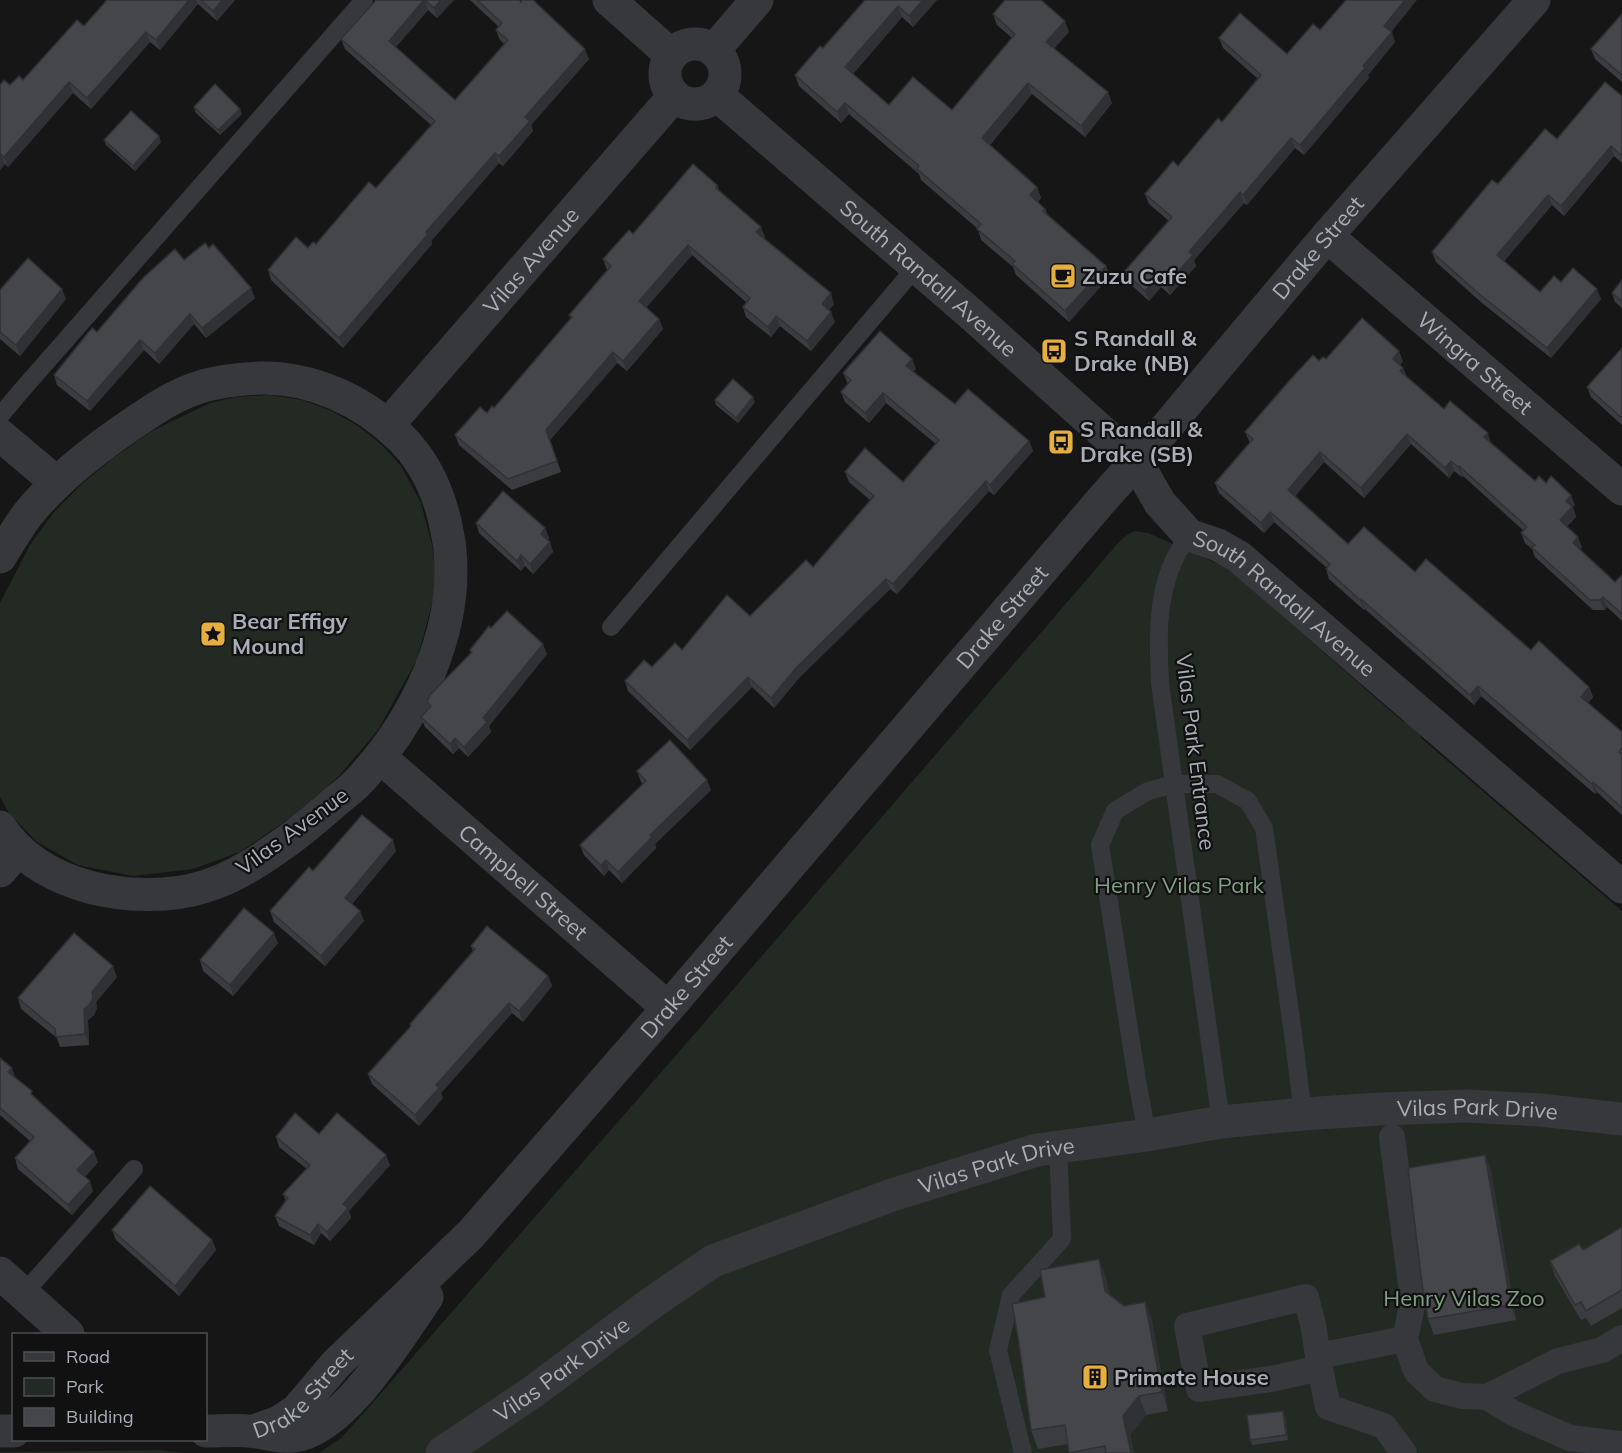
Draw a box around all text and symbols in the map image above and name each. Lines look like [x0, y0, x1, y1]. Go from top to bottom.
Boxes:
street label: Drake Street [1266, 190, 1370, 305]
street label: South Randall Avenue [834, 193, 1023, 363]
street label: Vilas Avenue [477, 201, 585, 320]
cafe icon: Zuzu Cafe [1048, 261, 1078, 291]
place label: Zuzu Cafe [1082, 262, 1187, 290]
street label: Wingra Street [1411, 306, 1539, 421]
place label: S Randall & Drake (NB) [1074, 324, 1197, 377]
bus stop icon: S Randall & Drake (NB) [1039, 336, 1069, 366]
place label: S Randall & Drake (SB) [1080, 415, 1203, 468]
bus stop icon: S Randall & Drake (SB) [1046, 427, 1076, 457]
street label: South Randall Avenue [1189, 523, 1382, 683]
street label: Drake Street [950, 559, 1054, 674]
place label: Bear Effigy Mound [232, 607, 348, 660]
place icon: Bear Effigy Mound [198, 619, 228, 649]
street label: Vilas Park Entrance [1170, 652, 1222, 852]
street label: Vilas Avenue [230, 781, 354, 881]
street label: Campbell Street [453, 818, 594, 946]
park label: Henry Vilas Park [1094, 871, 1265, 899]
street label: Drake Street [634, 929, 738, 1044]
street label: Vilas Park Drive [1396, 1092, 1559, 1126]
street label: Vilas Park Drive [915, 1131, 1076, 1200]
park label: Henry Vilas Zoo [1383, 1284, 1545, 1312]
street label: Vilas Park Drive [488, 1311, 635, 1428]
legend [12, 1333, 207, 1441]
street label: Drake Street [249, 1341, 359, 1444]
text: Road [66, 1345, 110, 1368]
building icon: Primate House [1080, 1362, 1110, 1392]
place label: Primate House [1114, 1363, 1269, 1391]
text: Park [66, 1375, 105, 1398]
text: Building [66, 1405, 134, 1428]

